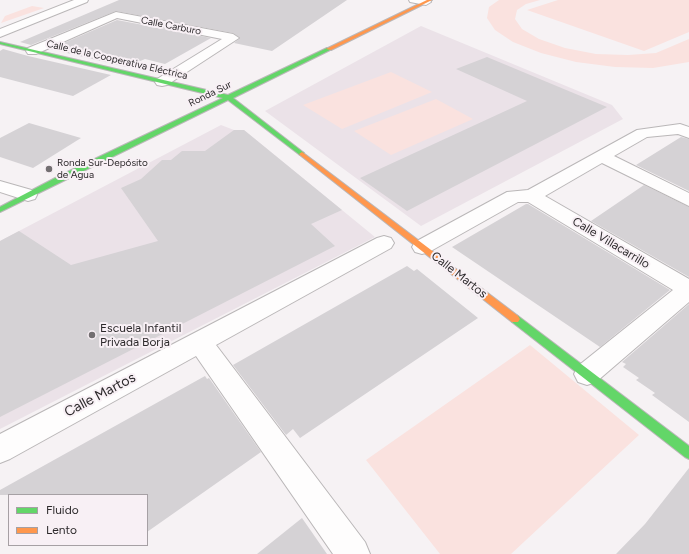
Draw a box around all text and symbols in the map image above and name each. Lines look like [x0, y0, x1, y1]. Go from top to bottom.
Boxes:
street label: Calle Carburo [140, 14, 202, 38]
street label: Calle de la Cooperativa Eléctrica [45, 38, 189, 82]
street label: Ronda Sur [187, 78, 233, 110]
place label: Ronda Sur-Depósito de Agua [57, 157, 148, 180]
marker: Ronda Sur-Depósito de Agua [44, 164, 54, 174]
street label: Calle Villacarrillo [570, 214, 652, 272]
street label: Calle Martos [428, 249, 490, 301]
place label: Escuela Infantil Privada Borja [100, 321, 181, 349]
marker: Escuela Infantil Privada Borja [87, 330, 97, 340]
street label: Calle Martos [62, 369, 138, 421]
legend [8, 494, 148, 546]
text: Fluido [46, 503, 79, 517]
text: Lento [46, 523, 77, 537]

